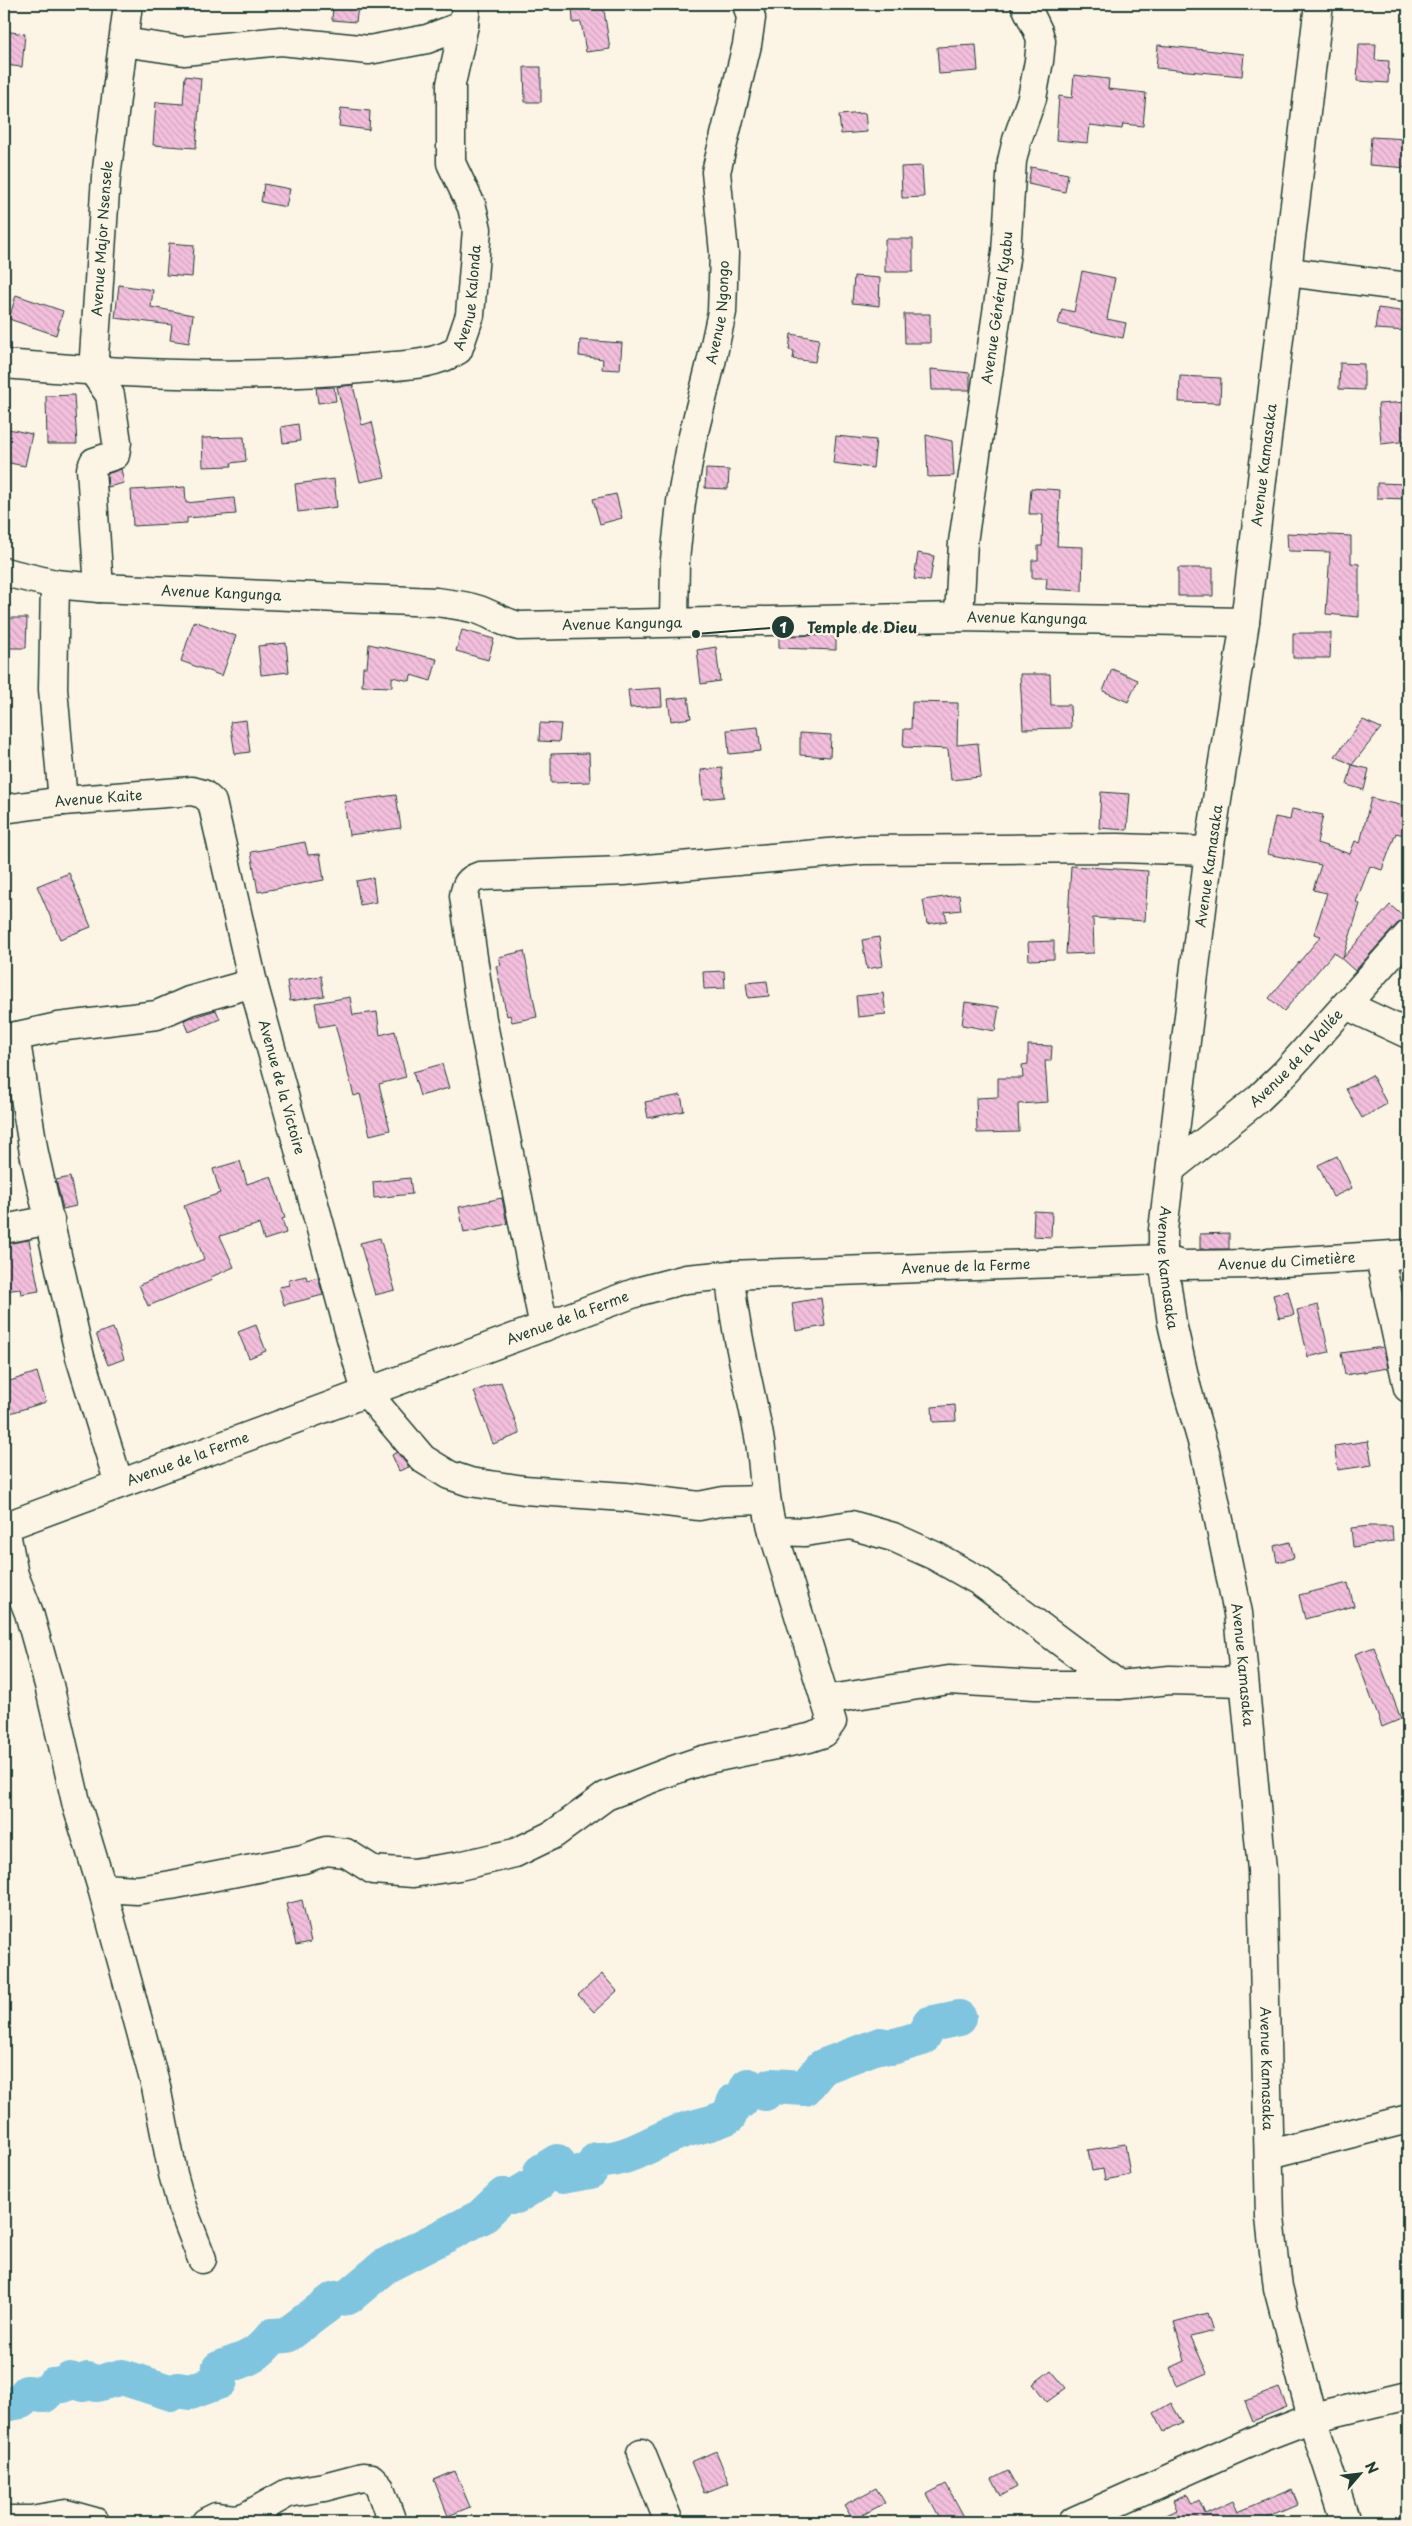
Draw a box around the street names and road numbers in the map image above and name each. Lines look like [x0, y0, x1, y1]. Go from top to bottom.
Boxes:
street label: Avenue Major Nsensele [86, 159, 118, 317]
street label: Avenue Général Kyabu [976, 231, 1017, 385]
street label: Avenue Kalonda [448, 244, 486, 353]
street label: Avenue Ngongo [700, 260, 734, 366]
street label: Avenue Kamasaka [1246, 402, 1281, 528]
street label: Avenue Kangunga [161, 580, 282, 606]
street label: Avenue Kangunga [967, 606, 1088, 629]
street label: Avenue Kangunga [562, 612, 683, 635]
street label: Avenue Kaite [53, 784, 143, 812]
street label: Avenue Kamasaka [1190, 803, 1228, 929]
street label: Avenue de la Vallée [1245, 1004, 1347, 1112]
street label: Avenue de la Victoire [254, 1017, 311, 1157]
street label: Avenue Kamasaka [1153, 1205, 1184, 1332]
street label: Avenue du Cimetière [1218, 1246, 1356, 1274]
street label: Avenue de la Ferme [901, 1253, 1031, 1279]
street label: Avenue de la Ferme [503, 1285, 631, 1350]
street label: Avenue de la Ferme [123, 1426, 252, 1491]
street label: Avenue Kamasaka [1226, 1601, 1260, 1727]
street label: Avenue Kamasaka [1255, 2007, 1279, 2131]

